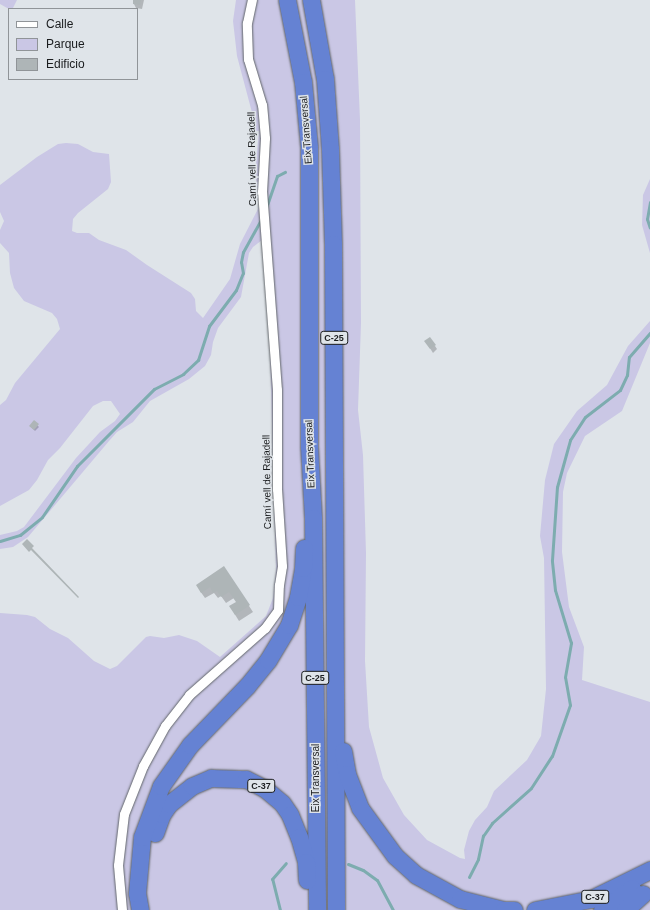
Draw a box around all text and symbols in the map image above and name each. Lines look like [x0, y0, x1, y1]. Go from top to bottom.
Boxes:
legend [8, 8, 138, 80]
text: Calle [46, 17, 73, 31]
text: Parque [46, 37, 85, 51]
text: Edificio [46, 57, 85, 71]
street label: Eix Transversal [298, 95, 314, 165]
street label: Camí vell de Rajadell [245, 112, 259, 206]
road number: C-25 [320, 331, 348, 345]
street label: Eix Transversal [303, 420, 317, 488]
street label: Camí vell de Rajadell [260, 435, 274, 529]
road number: C-25 [301, 671, 329, 685]
street label: Eix Transversal [310, 744, 322, 812]
road number: C-37 [247, 779, 275, 793]
road number: C-37 [581, 890, 609, 904]

